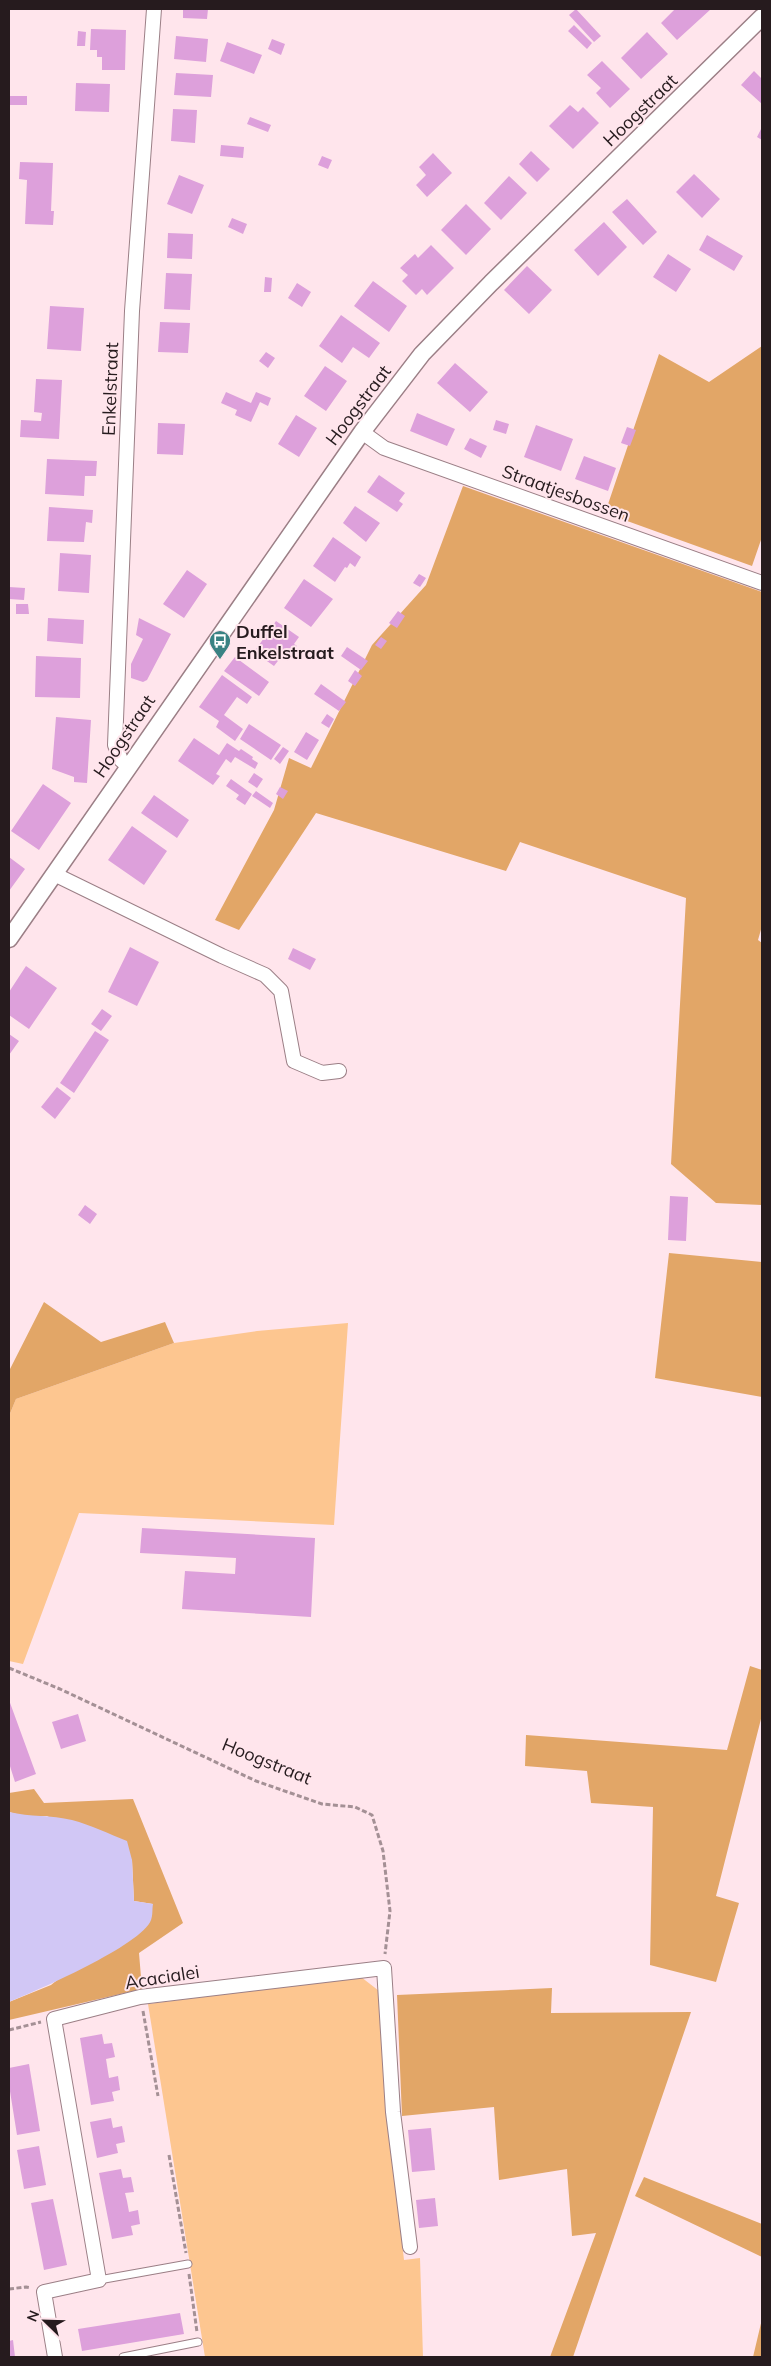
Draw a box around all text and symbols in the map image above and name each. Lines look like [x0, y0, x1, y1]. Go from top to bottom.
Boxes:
street label: Hoogstraat [598, 69, 682, 151]
street label: Enkelstraat [97, 342, 123, 436]
street label: Hoogstraat [320, 360, 396, 450]
street label: Straatjesbossen [499, 459, 633, 527]
place label: Duffel Enkelstraat [236, 620, 334, 664]
bus stop icon: Duffel Enkelstraat [208, 629, 232, 660]
street label: Hoogstraat [88, 690, 160, 782]
street label: Hoogstraat [219, 1733, 315, 1789]
street label: Acacialei [123, 1960, 201, 1994]
north arrow [20, 2296, 70, 2346]
text: N [23, 2308, 43, 2324]

